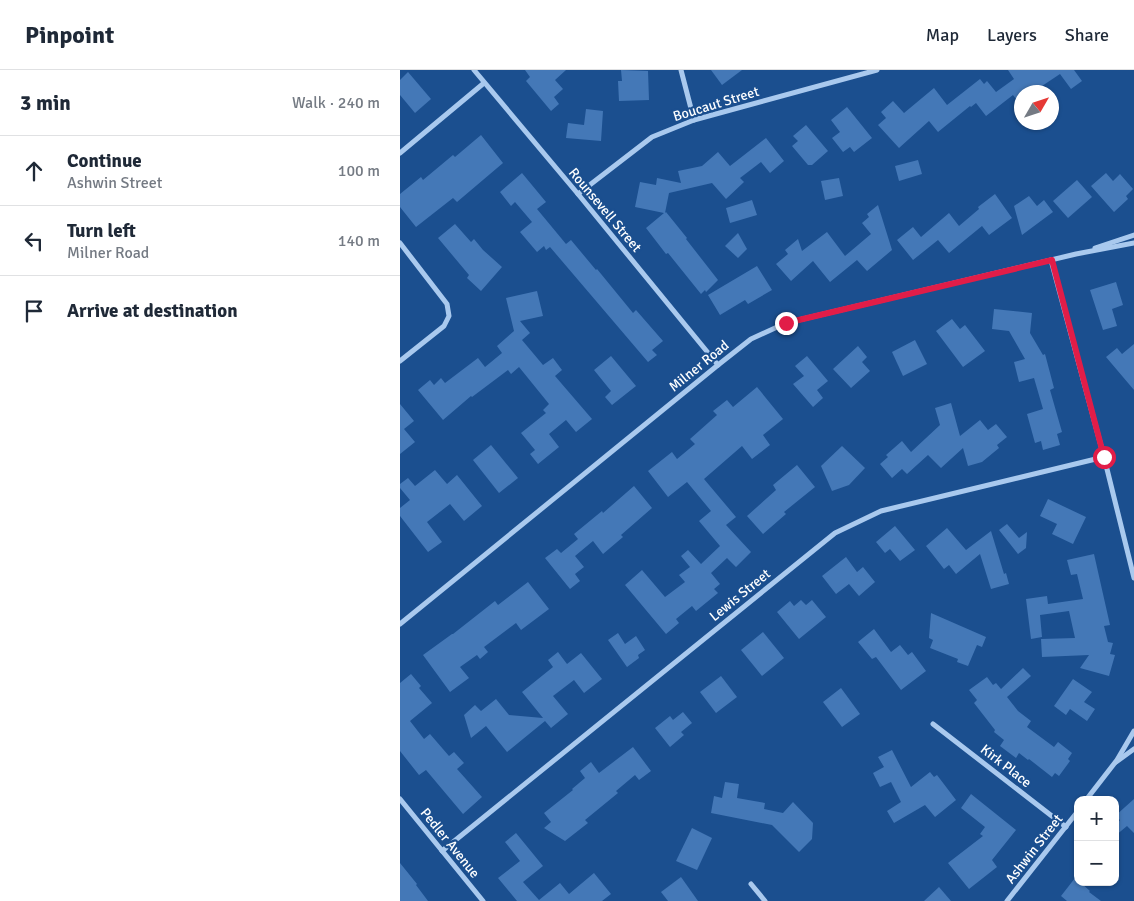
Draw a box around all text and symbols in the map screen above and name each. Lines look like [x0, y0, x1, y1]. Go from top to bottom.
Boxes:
text: Pinpoint [25, 20, 114, 50]
text: Map [926, 24, 959, 46]
text: Layers [987, 24, 1037, 46]
text: Share [1065, 24, 1109, 46]
street label: Boucaut Street [671, 83, 761, 125]
north arrow [1014, 85, 1059, 130]
text: 3 min [20, 90, 71, 116]
text: Walk · 240 m [292, 93, 380, 113]
text: Continue [67, 149, 142, 173]
icon: ahead [20, 157, 48, 185]
text: 100 m [338, 161, 380, 181]
street label: Rounsevell Street [565, 164, 645, 256]
text: Ashwin Street [67, 173, 162, 193]
text: Turn left [67, 219, 136, 243]
icon: left [20, 227, 48, 255]
text: 140 m [338, 231, 380, 251]
text: Milner Road [67, 243, 149, 263]
icon: arrive [20, 297, 48, 325]
text: Arrive at destination [67, 299, 238, 323]
route end [775, 312, 798, 335]
street label: Milner Road [666, 337, 732, 395]
route start [1093, 446, 1116, 469]
street label: Lewis Street [706, 565, 774, 625]
street label: Kirk Place [977, 741, 1035, 791]
map controls [1074, 796, 1119, 886]
button: + [1074, 796, 1119, 841]
street label: Pedler Avenue [417, 805, 483, 881]
street label: Ashwin Street [1002, 811, 1066, 887]
button: − [1074, 841, 1119, 886]

